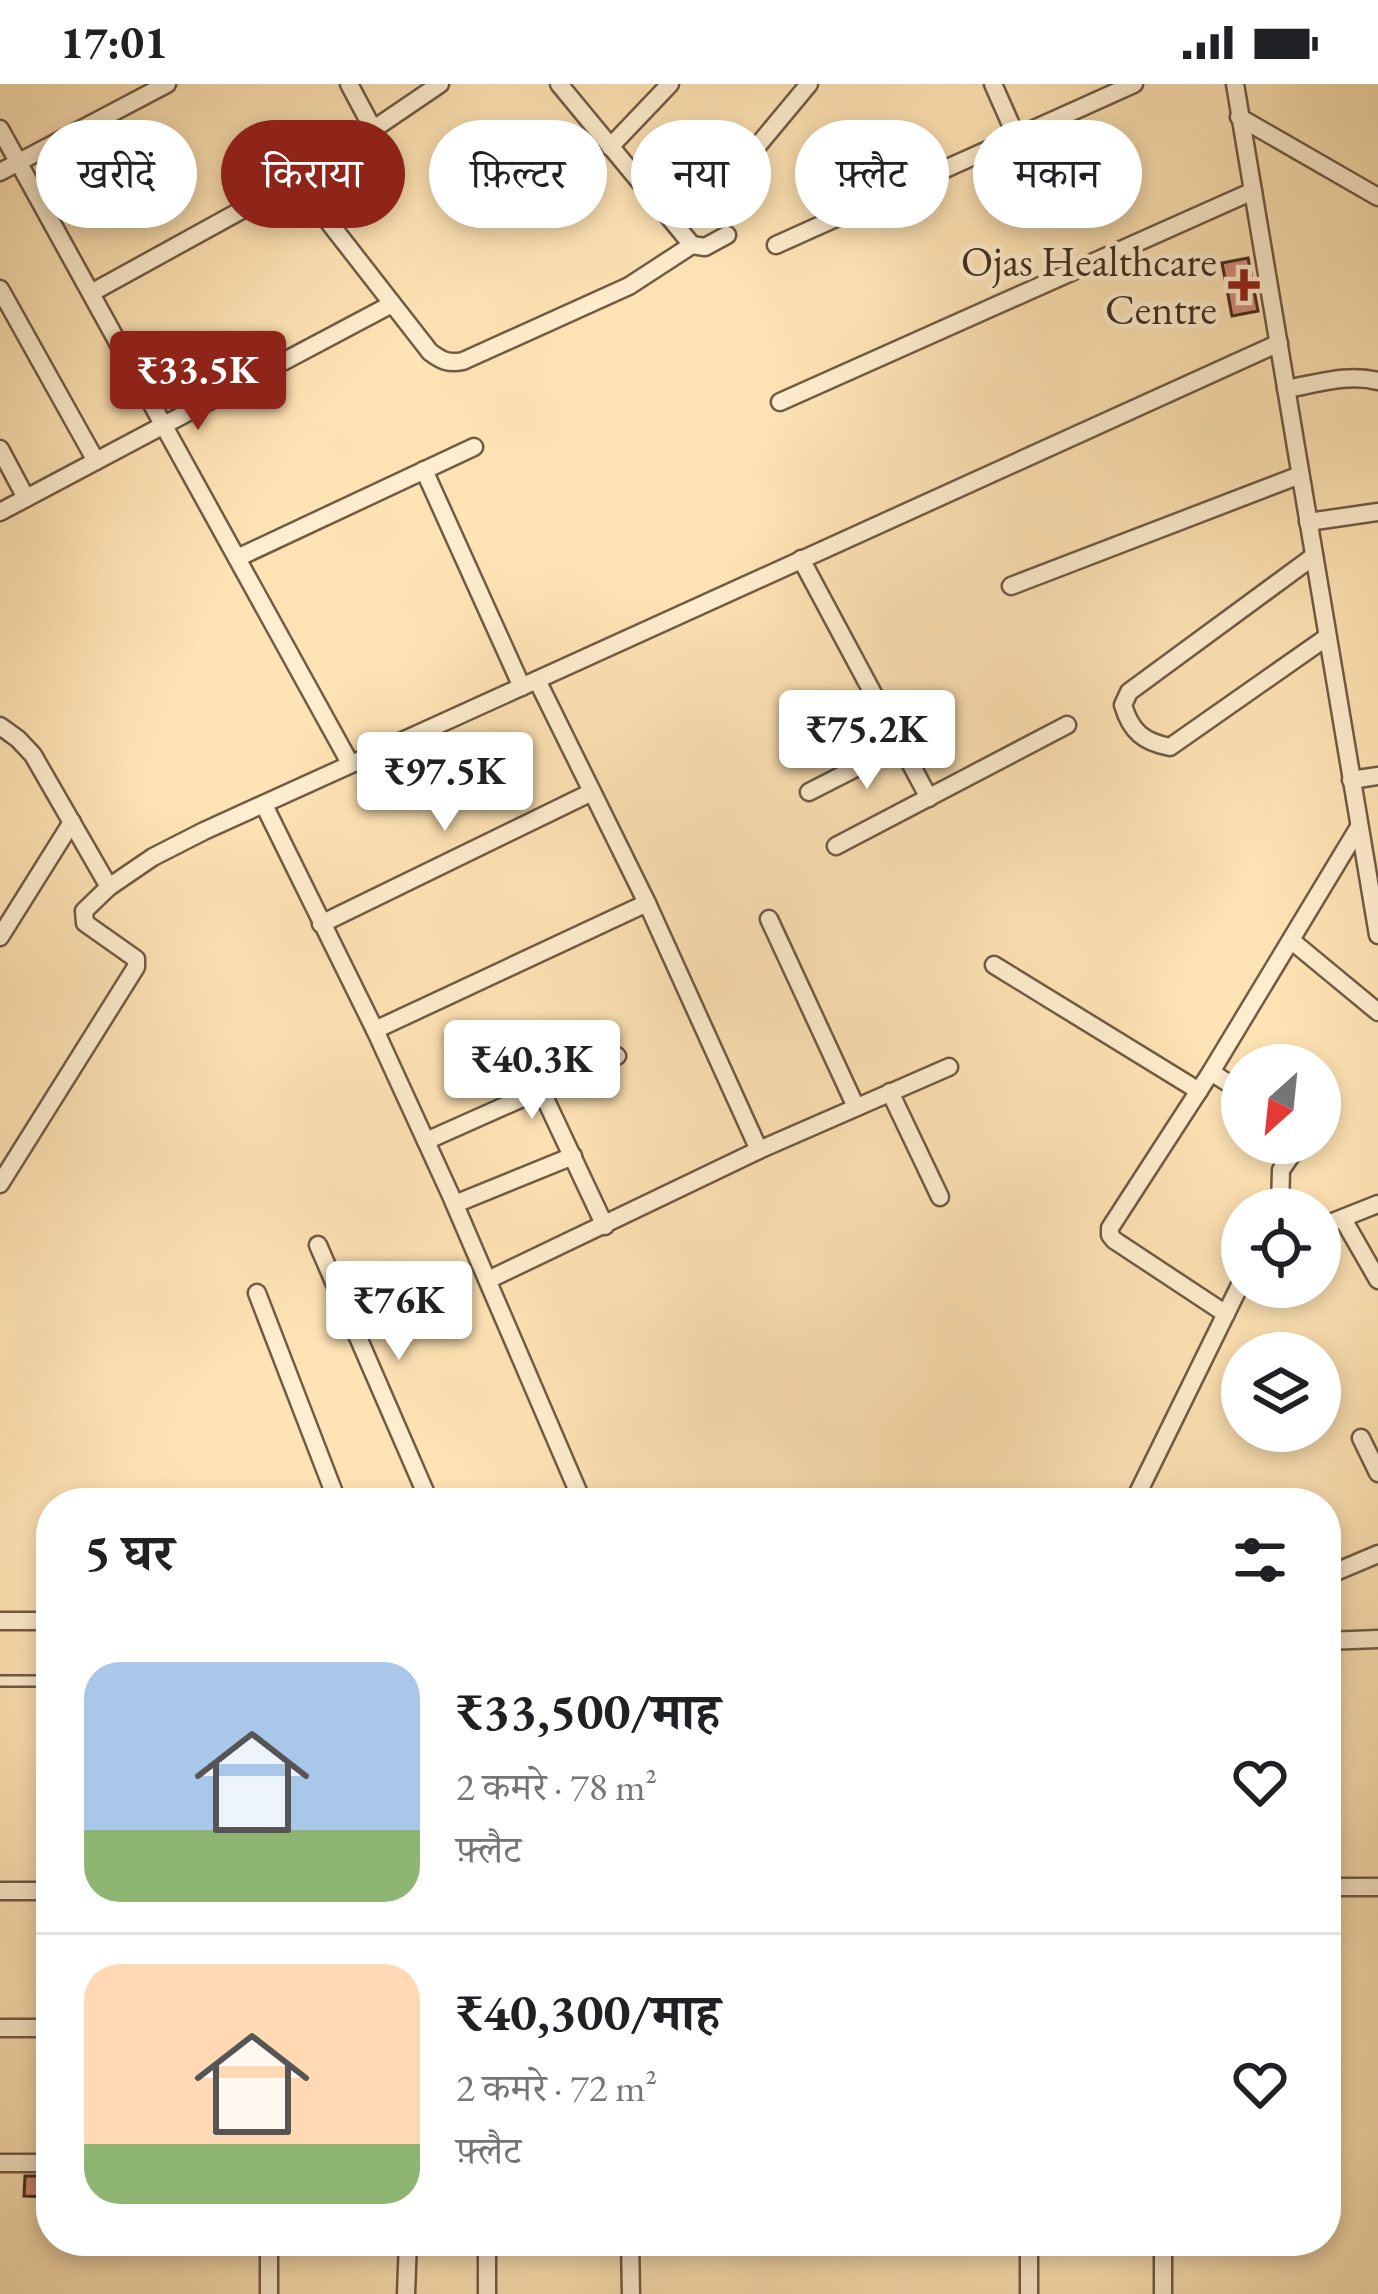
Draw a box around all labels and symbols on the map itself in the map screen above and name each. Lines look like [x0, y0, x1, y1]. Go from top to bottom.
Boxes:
place label: Ojas Healthcare Centre [961, 234, 1217, 337]
marker: Ojas Healthcare Centre [1228, 269, 1260, 301]
pin: ₹33.5K [100, 331, 296, 433]
pin: ₹75.2K [769, 690, 965, 792]
pin: ₹97.5K [347, 732, 543, 834]
pin: ₹40.3K [434, 1020, 630, 1122]
north arrow [1221, 1044, 1341, 1164]
pin: ₹76K [328, 1261, 470, 1363]

